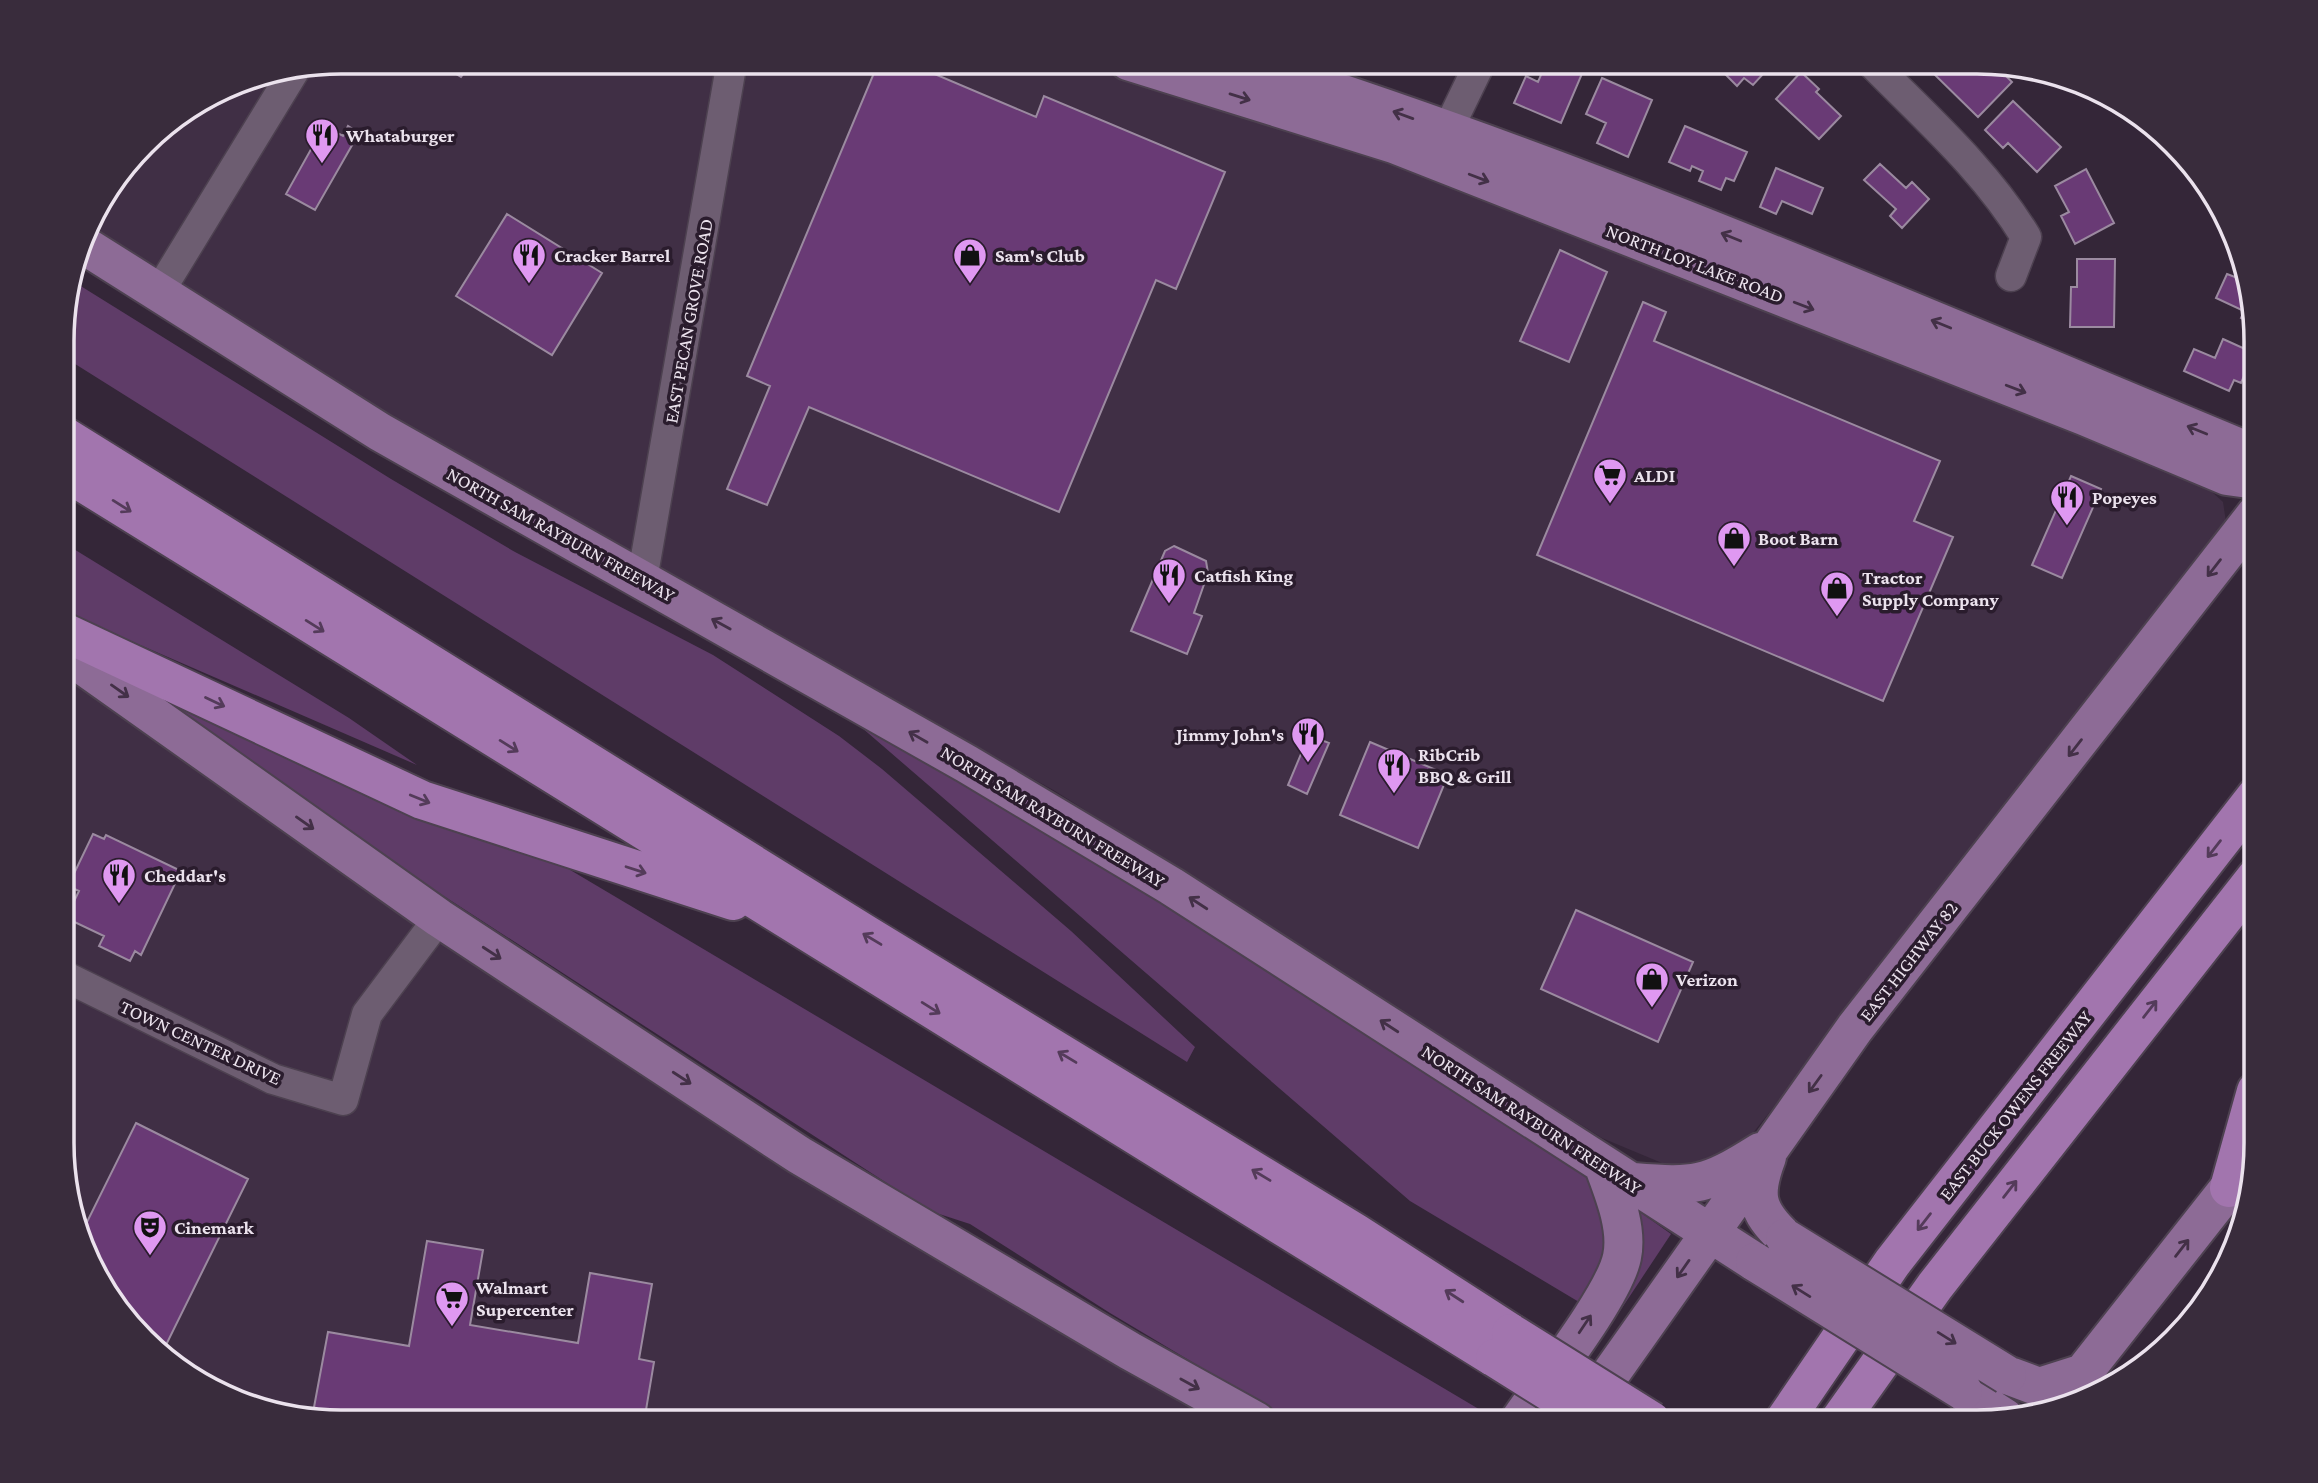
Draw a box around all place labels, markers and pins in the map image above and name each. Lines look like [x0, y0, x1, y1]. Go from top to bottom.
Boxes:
restaurant icon: Whataburger [303, 116, 341, 165]
place label: Whataburger [345, 125, 455, 146]
restaurant icon: Cracker Barrel [510, 236, 548, 285]
shop icon: Sam's Club [951, 236, 989, 285]
place label: Cracker Barrel [554, 245, 671, 266]
place label: Sam's Club [995, 245, 1085, 266]
supermarket icon: ALDI [1591, 456, 1629, 505]
place label: ALDI [1633, 465, 1675, 486]
restaurant icon: Popeyes [2048, 478, 2086, 527]
place label: Popeyes [2092, 487, 2157, 508]
shop icon: Boot Barn [1715, 519, 1753, 568]
place label: Boot Barn [1758, 528, 1838, 549]
restaurant icon: Catfish King [1150, 556, 1188, 605]
place label: Catfish King [1194, 565, 1294, 586]
place label: Tractor Supply Company [1862, 567, 2000, 610]
shop icon: Tractor Supply Company [1818, 569, 1856, 618]
restaurant icon: Jimmy John's [1289, 715, 1327, 764]
place label: Jimmy John's [1174, 724, 1284, 745]
place label: RibCrib BBQ & Grill [1418, 744, 1512, 787]
restaurant icon: RibCrib BBQ & Grill [1375, 746, 1413, 795]
restaurant icon: Cheddar's [100, 856, 138, 905]
place label: Cheddar's [144, 865, 226, 886]
shop icon: Verizon [1633, 960, 1671, 1009]
place label: Verizon [1675, 969, 1738, 990]
theatre icon: Cinemark [131, 1208, 169, 1257]
place label: Cinemark [174, 1217, 255, 1238]
place label: Walmart Supercenter [475, 1277, 574, 1320]
supermarket icon: Walmart Supercenter [433, 1279, 471, 1328]

